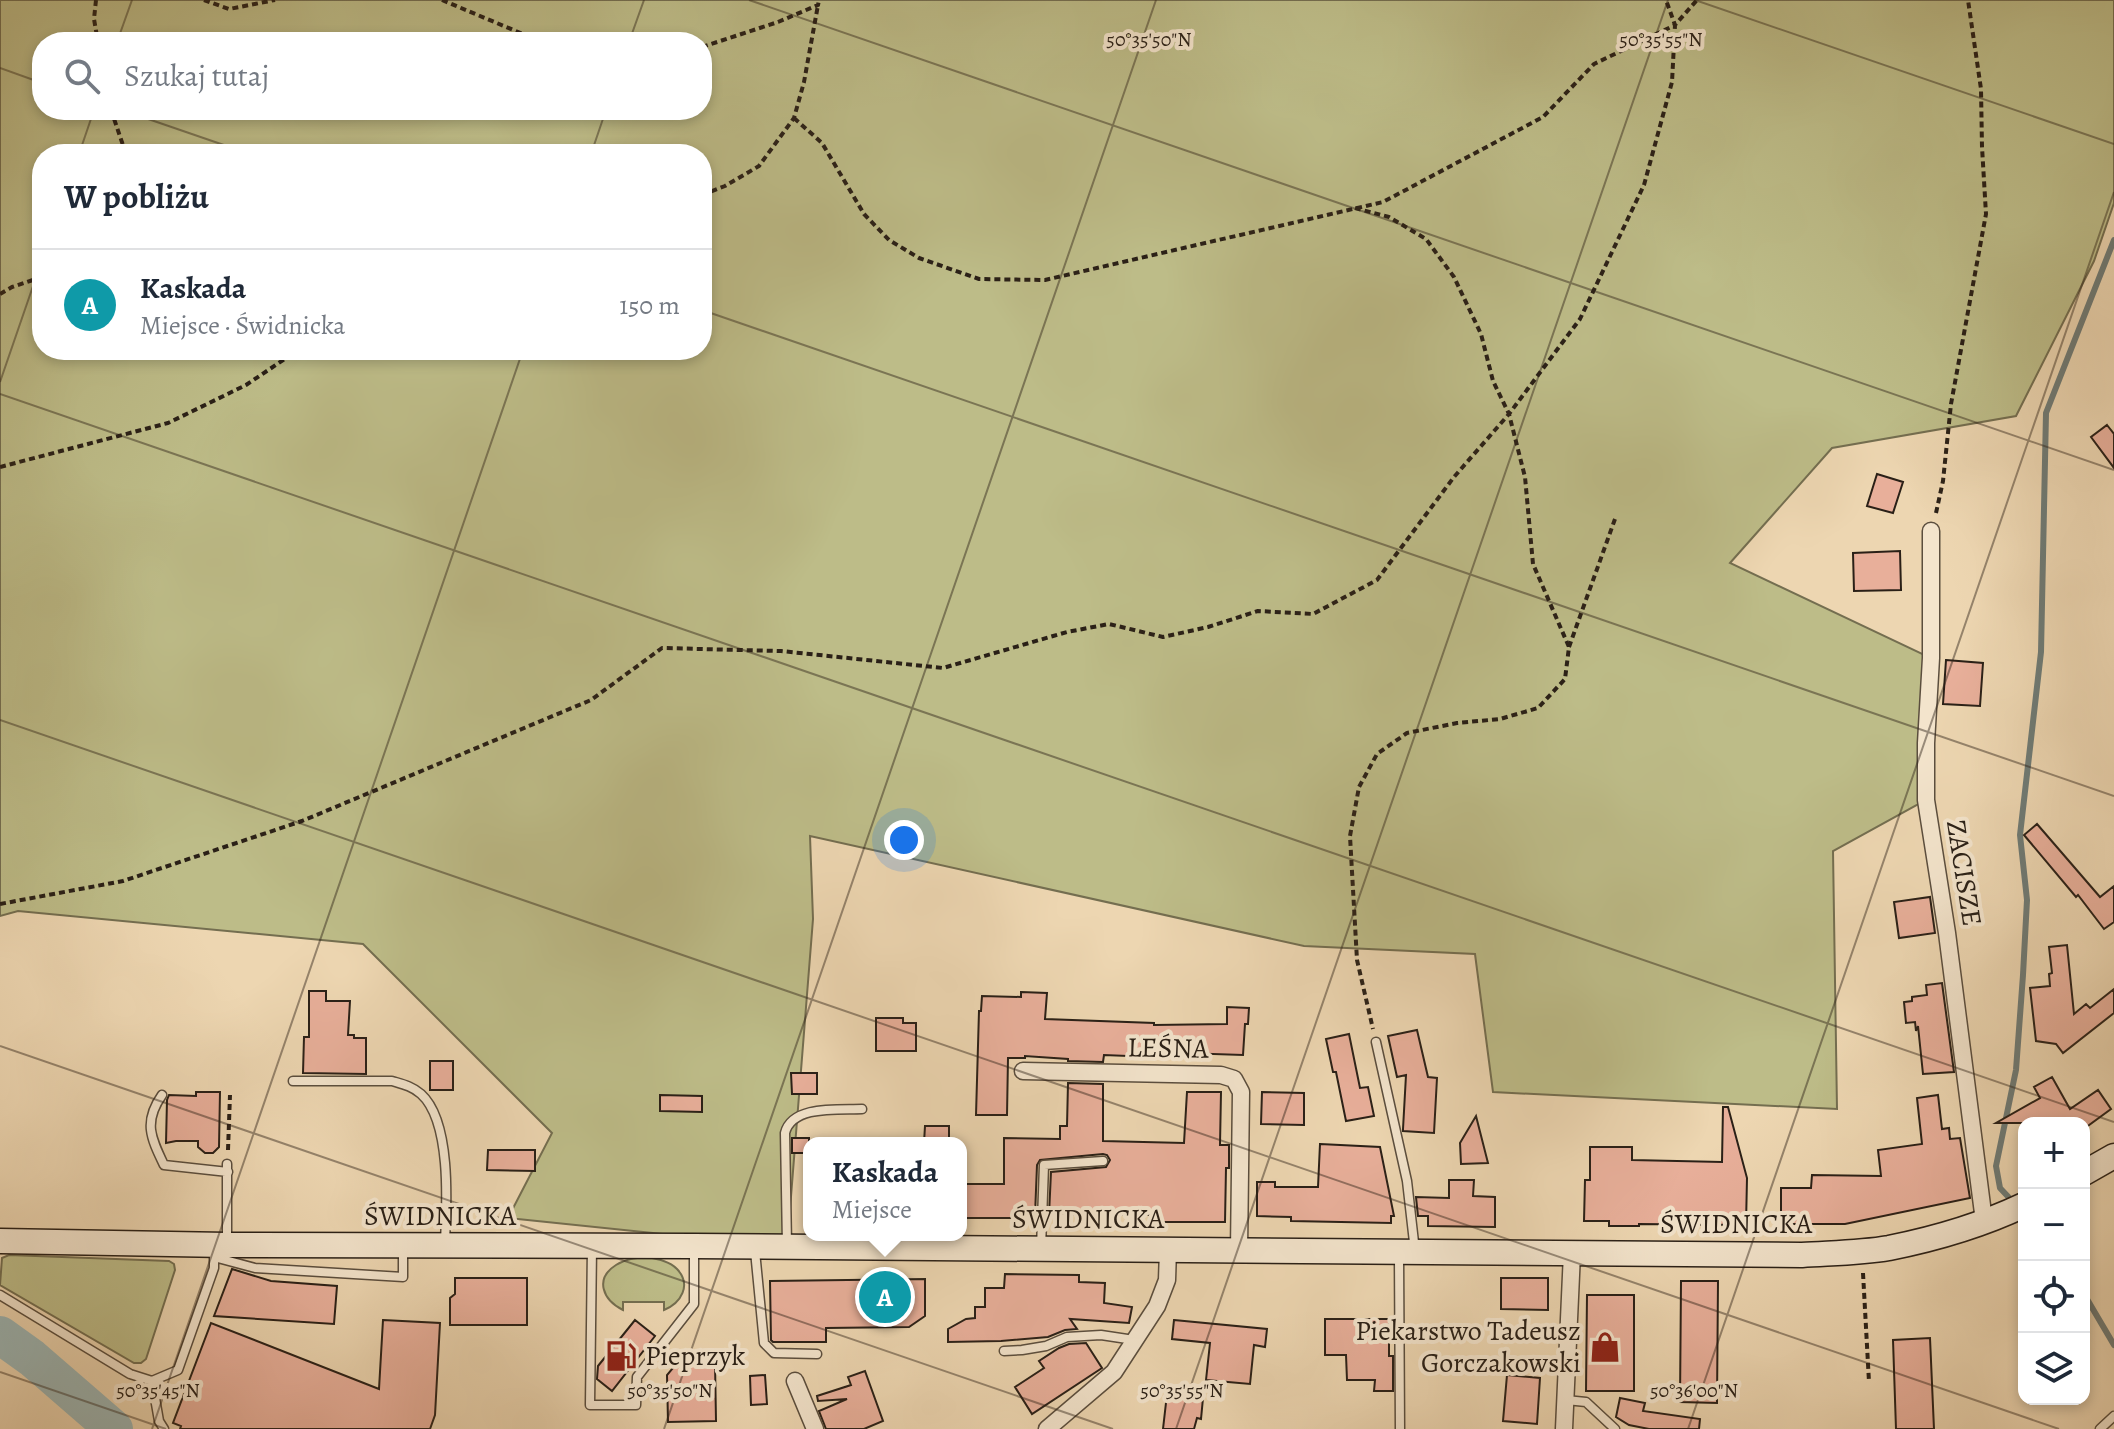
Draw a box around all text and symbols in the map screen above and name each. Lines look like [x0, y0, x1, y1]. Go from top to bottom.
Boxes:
text: 50°35'50"N [1106, 26, 1192, 53]
text: 50°35'55"N [1619, 26, 1703, 53]
search box [32, 32, 712, 120]
icon: search [60, 54, 104, 98]
text: Szukaj tutaj [124, 56, 269, 96]
text: W pobliżu [64, 173, 209, 220]
text: Kaskada [140, 268, 246, 308]
text: A [82, 288, 98, 323]
text: 150 m [619, 288, 680, 323]
text: Miejsce · Świdnicka [140, 308, 345, 343]
street label: ZACISZE [1937, 817, 1991, 929]
your location [884, 820, 924, 860]
street label: LEŚNA [1127, 1028, 1210, 1068]
map controls [2018, 1117, 2090, 1405]
button: + [2018, 1117, 2090, 1189]
popup [803, 1137, 967, 1241]
text: Kaskada [832, 1152, 938, 1192]
button: − [2018, 1189, 2090, 1261]
text: Miejsce [832, 1192, 912, 1227]
street label: ŚWIDNICKA [364, 1197, 517, 1235]
street label: ŚWIDNICKA [1012, 1200, 1165, 1238]
street label: ŚWIDNICKA [1660, 1205, 1813, 1243]
button: locate [2018, 1261, 2090, 1333]
pin: A [859, 1267, 911, 1327]
place label: Piekarstwo Tadeusz Gorczakowski [1355, 1312, 1581, 1382]
shop icon: Piekarstwo Tadeusz Gorczakowski [1588, 1330, 1622, 1364]
button: layers [2018, 1333, 2090, 1405]
place label: Pieprzyk [645, 1337, 745, 1375]
fuel station icon: Pieprzyk [604, 1339, 638, 1373]
text: 50°35'45"N [116, 1377, 200, 1404]
text: 50°35'50"N [627, 1377, 713, 1404]
text: 50°35'55"N [1140, 1377, 1224, 1404]
text: 50°36'00"N [1650, 1377, 1738, 1404]

